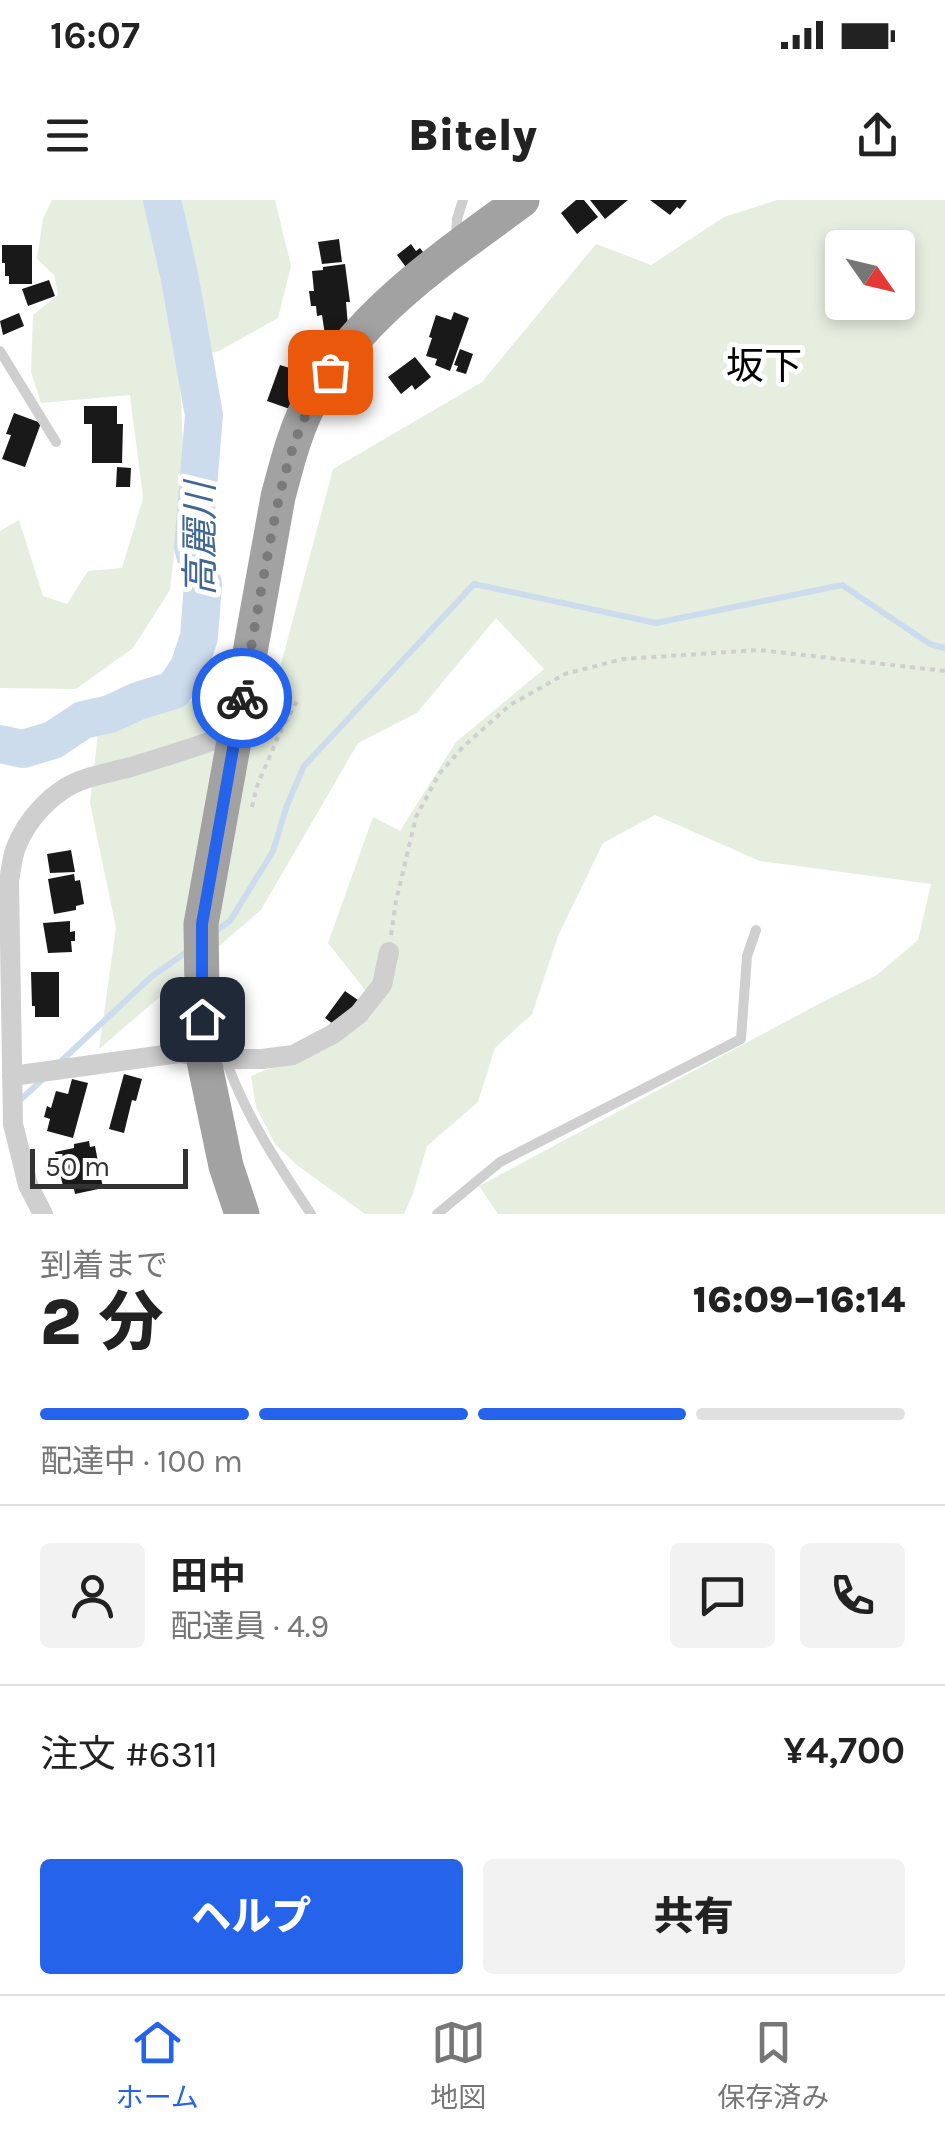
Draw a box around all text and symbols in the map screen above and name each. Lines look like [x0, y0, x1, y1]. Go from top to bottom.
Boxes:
text: 16:07 [50, 13, 140, 58]
icon: menu [40, 108, 95, 163]
icon: share [850, 108, 905, 163]
text: Bitely [408, 109, 537, 161]
north arrow [825, 230, 915, 320]
map controls [825, 230, 915, 320]
pin [288, 330, 373, 415]
district label: 坂下 [726, 344, 802, 389]
icon: bag [303, 345, 358, 400]
water label: 高麗川 [178, 478, 223, 596]
courier [192, 648, 292, 748]
icon: bike [215, 671, 270, 726]
pin [160, 977, 245, 1062]
icon: home [175, 992, 230, 1047]
scale bar [30, 1144, 188, 1188]
text: 50 m [45, 1150, 110, 1183]
text: 到着まで [40, 1247, 168, 1284]
text: 16:09–16:14 [693, 1277, 905, 1322]
text: 2 分 [40, 1284, 164, 1360]
text: 配達中 · 100 m [40, 1443, 243, 1480]
button: person [40, 1543, 145, 1648]
button: chat [670, 1543, 775, 1648]
button: phone [800, 1543, 905, 1648]
text: 田中 [170, 1554, 246, 1599]
text: 配達員 · 4.9 [170, 1608, 329, 1645]
text: ¥4,700 [784, 1728, 905, 1773]
text: 注文 #6311 [40, 1732, 218, 1777]
button: ヘルプ [40, 1859, 463, 1974]
button: 共有 [483, 1859, 905, 1974]
tab: ホーム [116, 2015, 199, 2115]
tab: 地図 [430, 2015, 486, 2115]
tab: 保存済み [717, 2015, 829, 2115]

